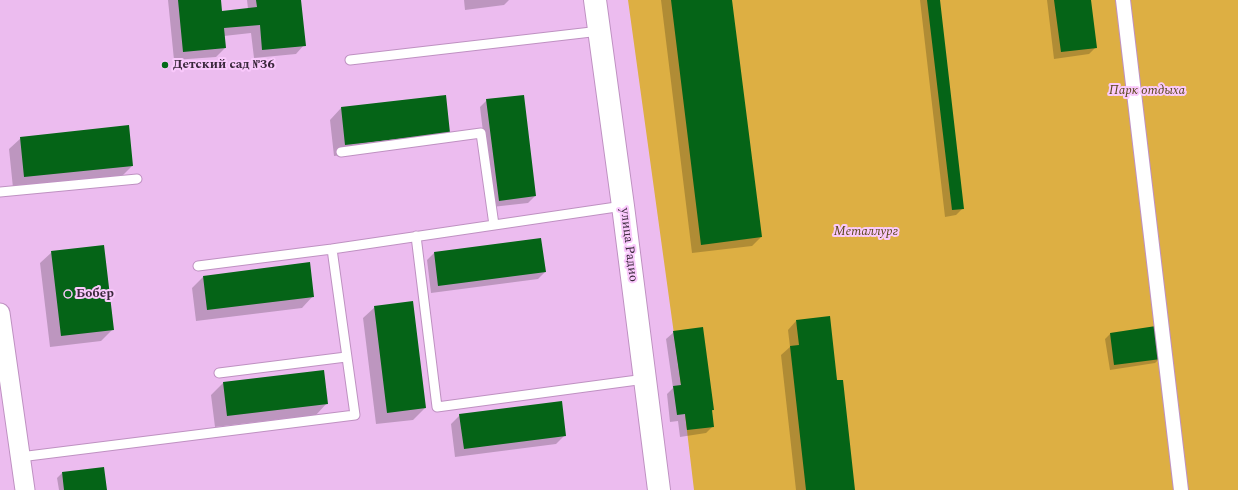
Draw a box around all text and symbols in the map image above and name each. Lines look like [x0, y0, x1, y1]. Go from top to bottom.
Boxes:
place label: Детский сад №36 [173, 57, 275, 73]
marker: Детский сад №36 [160, 60, 170, 70]
park label: Парк отдыха [1109, 83, 1185, 99]
street label: улица Радио [616, 207, 640, 283]
park label: Металлург [834, 224, 898, 240]
place label: Бобер [76, 286, 114, 302]
marker: Бобер [63, 289, 73, 299]

